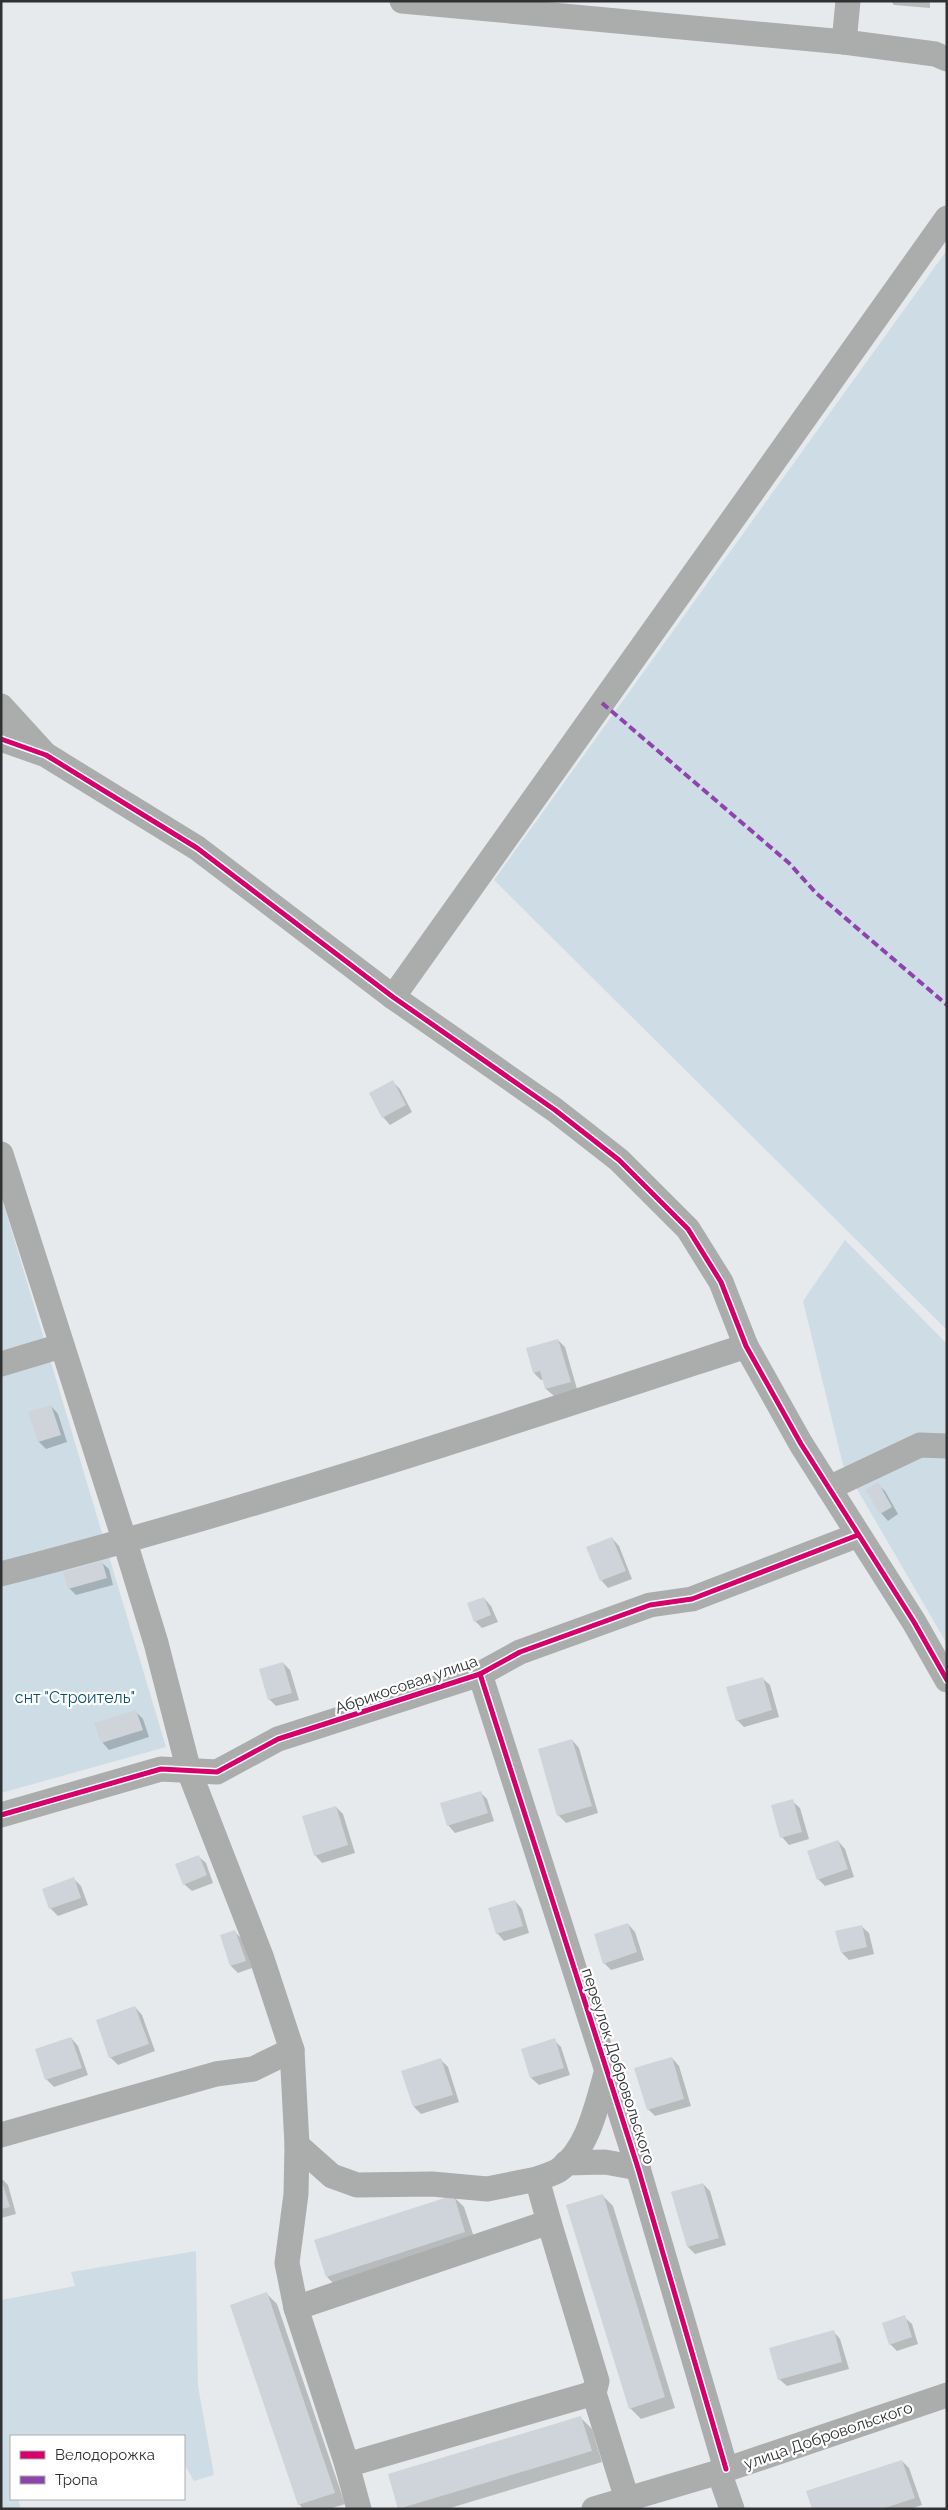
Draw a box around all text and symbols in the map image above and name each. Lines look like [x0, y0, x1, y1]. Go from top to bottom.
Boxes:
street label: Абрикосовая улица [332, 1651, 480, 1718]
park label: снт "Строитель" [15, 1688, 135, 1707]
street label: переулок Добровольского [578, 1966, 659, 2167]
street label: улица Добровольского [741, 2398, 915, 2473]
legend [10, 2435, 185, 2500]
text: Велодорожка [55, 2446, 155, 2464]
text: Тропа [55, 2471, 98, 2489]

